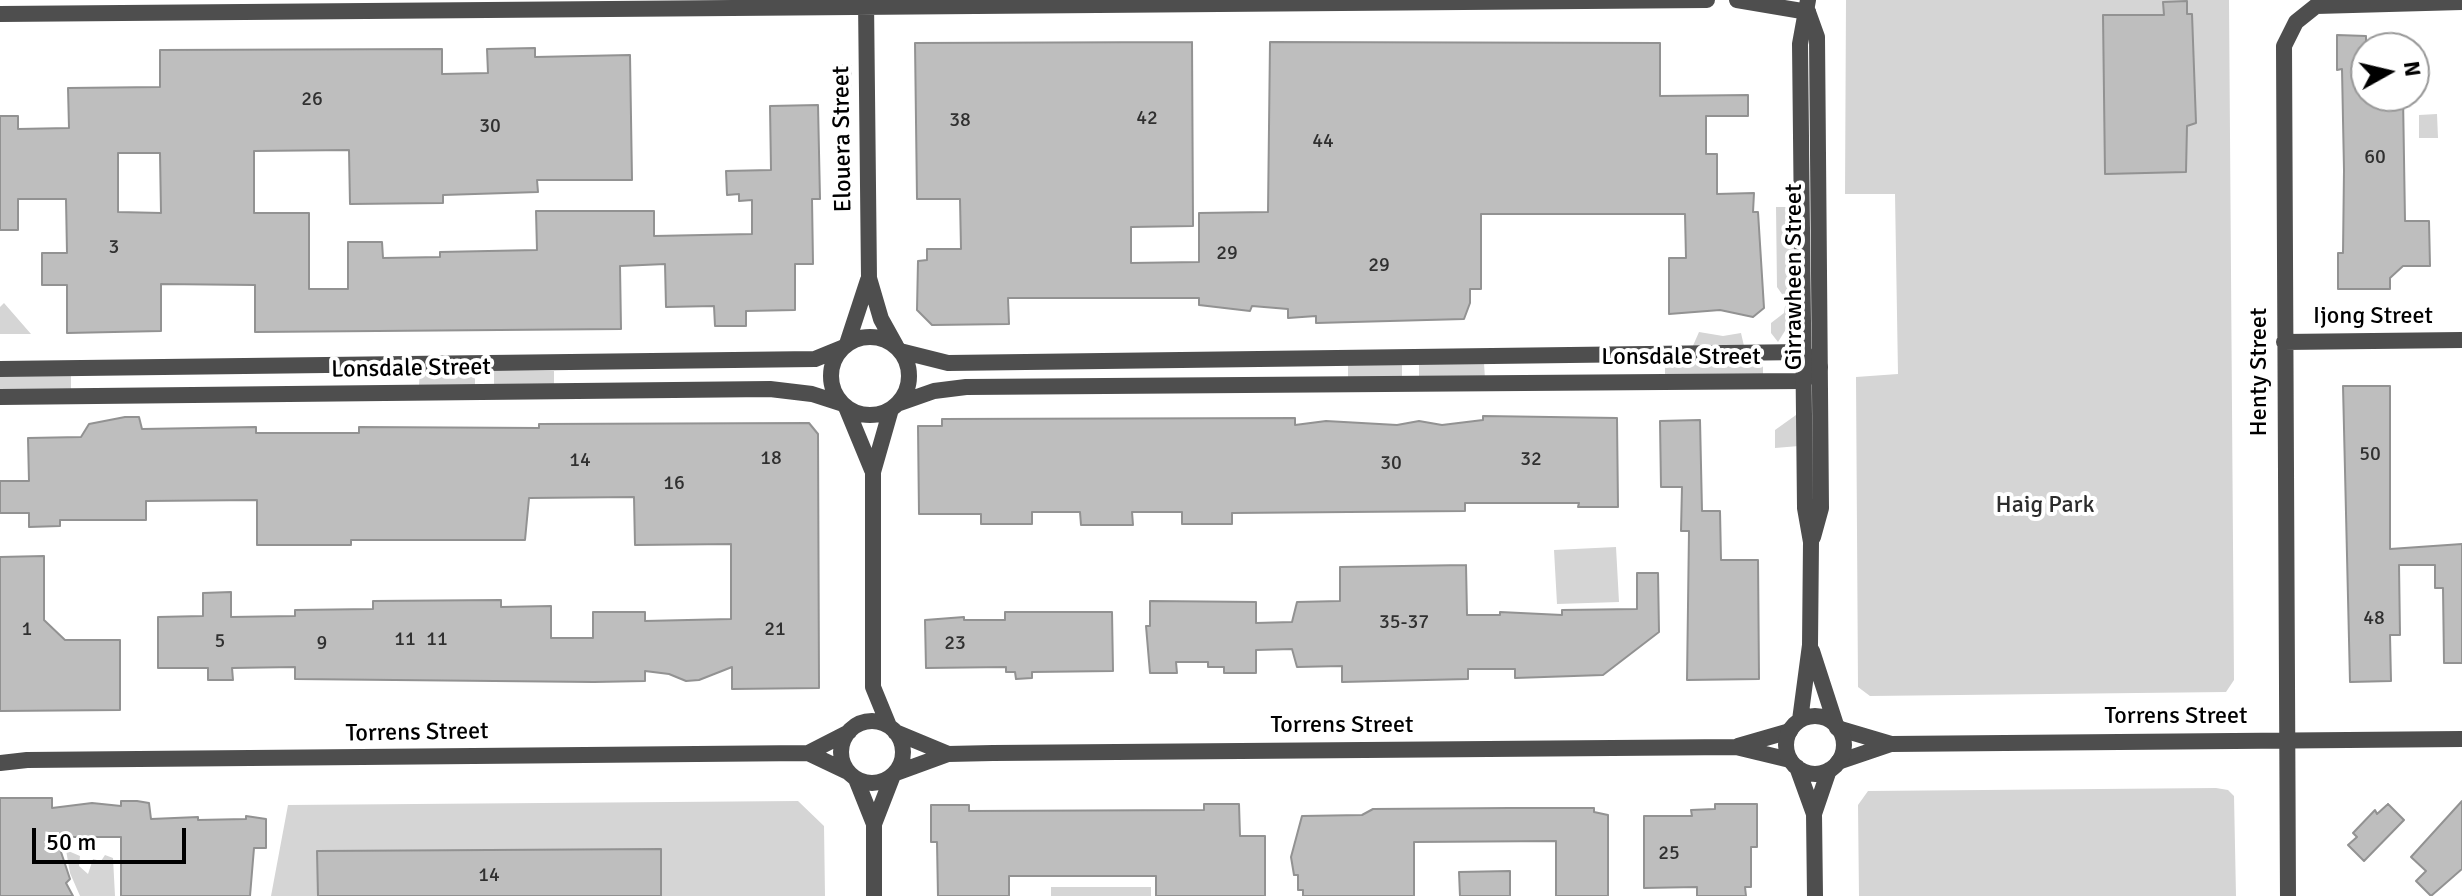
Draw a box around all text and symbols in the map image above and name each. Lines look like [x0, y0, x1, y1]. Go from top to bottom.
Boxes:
north arrow [2350, 32, 2430, 112]
text: N [2398, 59, 2427, 78]
street label: Elouera Street [827, 65, 859, 213]
house number: 26 [301, 88, 323, 112]
house number: 42 [1136, 107, 1158, 131]
house number: 38 [949, 109, 971, 133]
house number: 30 [479, 115, 501, 139]
house number: 44 [1312, 130, 1334, 154]
house number: 60 [2364, 146, 2386, 170]
street label: Girrawheen Street [1781, 184, 1809, 370]
house number: 3 [109, 236, 119, 260]
house number: 29 [1216, 242, 1238, 266]
house number: 29 [1368, 254, 1390, 278]
street label: Ijong Street [2313, 303, 2433, 331]
street label: Henty Street [2246, 308, 2274, 436]
street label: Lonsdale Street [1601, 344, 1761, 372]
street label: Lonsdale Street [331, 353, 491, 385]
house number: 50 [2359, 443, 2381, 467]
house number: 18 [760, 447, 782, 471]
house number: 32 [1520, 448, 1542, 472]
house number: 14 [569, 449, 591, 473]
house number: 30 [1380, 452, 1402, 476]
house number: 16 [663, 472, 685, 496]
park label: Haig Park [1996, 492, 2094, 520]
house number: 48 [2363, 607, 2385, 631]
house number: 35-37 [1379, 611, 1429, 635]
house number: 1 [22, 618, 32, 642]
house number: 21 [764, 618, 786, 642]
house number: 11 [394, 628, 416, 652]
house number: 11 [426, 628, 448, 652]
house number: 5 [215, 630, 225, 654]
house number: 9 [317, 632, 327, 656]
house number: 23 [944, 632, 966, 656]
street label: Torrens Street [2105, 703, 2247, 731]
street label: Torrens Street [1271, 712, 1413, 740]
street label: Torrens Street [345, 717, 489, 749]
scale bar [36, 812, 190, 862]
text: 50 m [46, 827, 96, 857]
house number: 25 [1658, 842, 1680, 866]
house number: 14 [478, 864, 500, 888]

